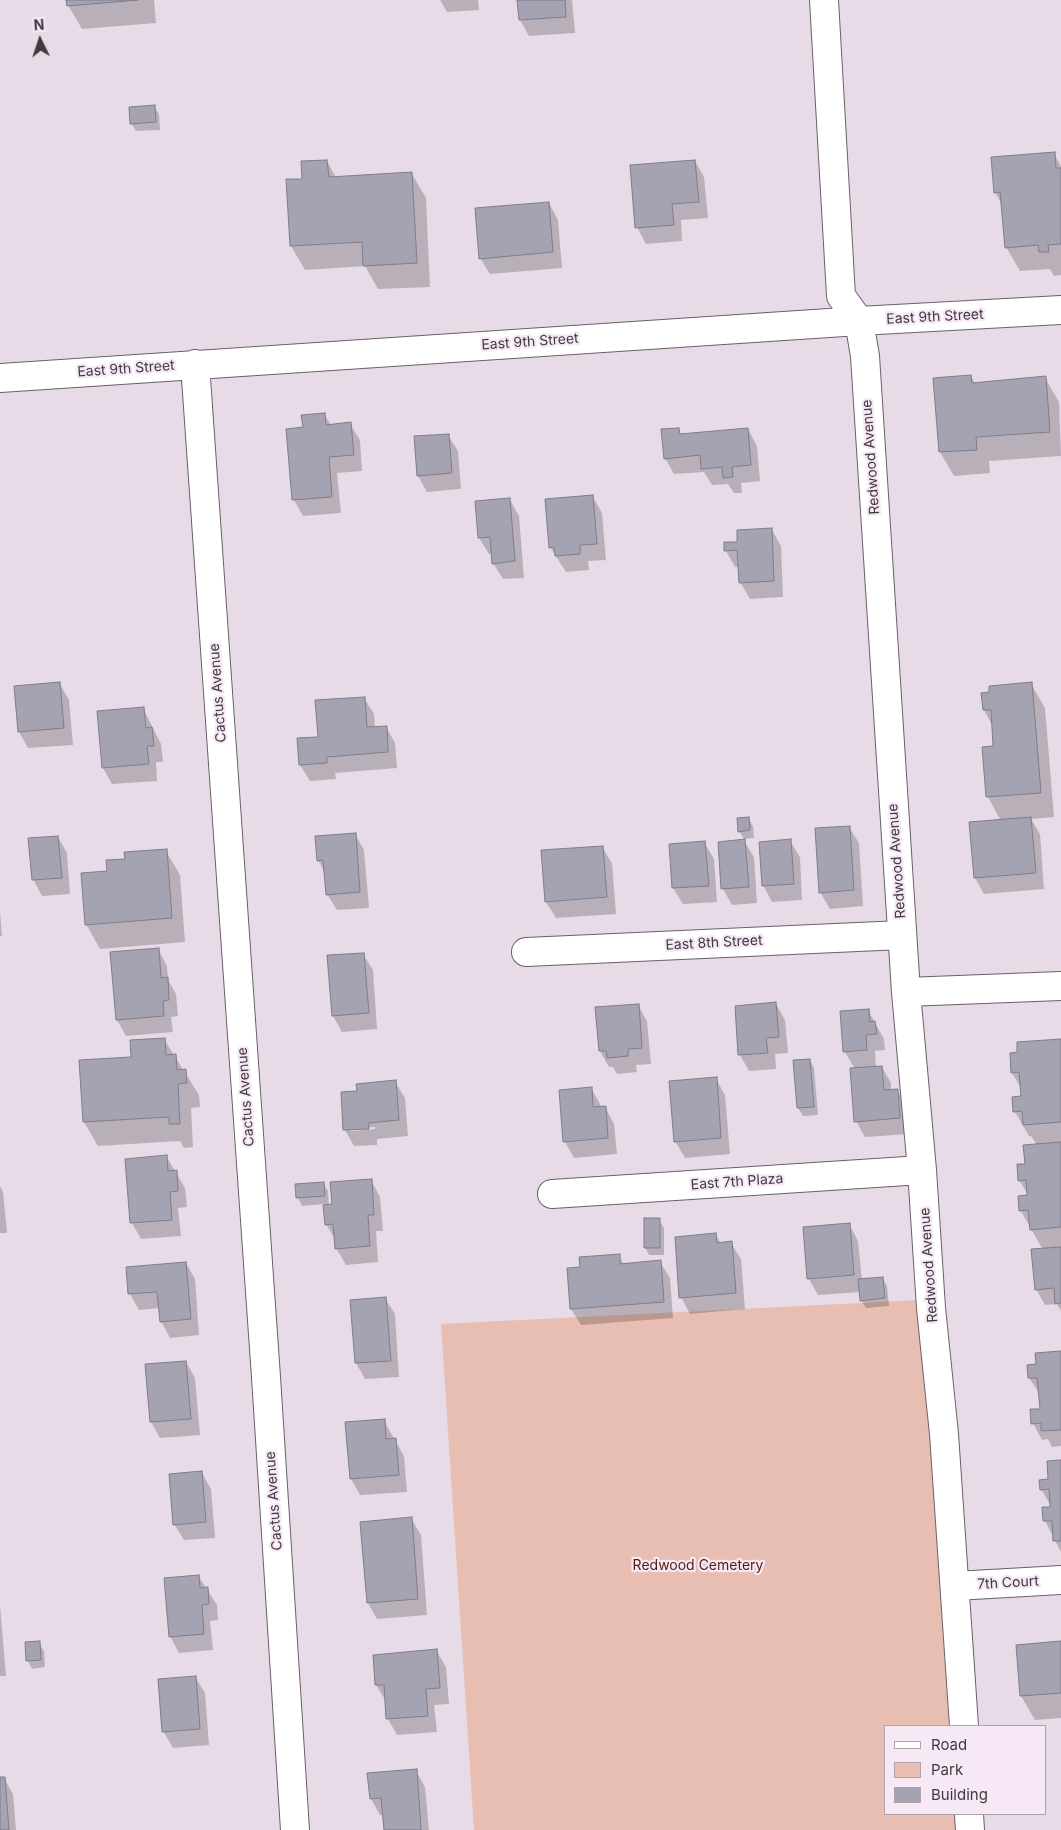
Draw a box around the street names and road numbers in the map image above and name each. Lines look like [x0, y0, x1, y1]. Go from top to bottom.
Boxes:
street label: East 9th Street [886, 306, 984, 328]
street label: East 9th Street [481, 330, 579, 354]
street label: East 9th Street [77, 357, 175, 381]
street label: Redwood Avenue [859, 399, 883, 515]
street label: Cactus Avenue [206, 643, 230, 743]
street label: Redwood Avenue [885, 803, 909, 919]
street label: East 8th Street [665, 932, 763, 954]
street label: Cactus Avenue [234, 1047, 258, 1147]
street label: East 7th Plaza [690, 1170, 784, 1194]
street label: Redwood Avenue [917, 1207, 941, 1323]
street label: Cactus Avenue [262, 1451, 286, 1551]
street label: 7th Court [977, 1573, 1039, 1593]

